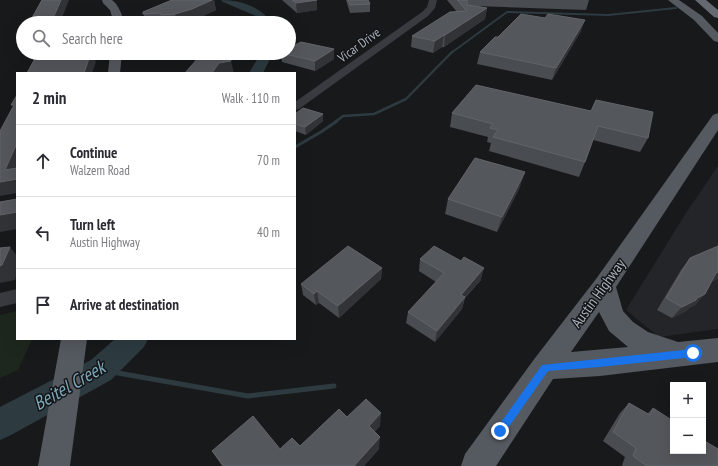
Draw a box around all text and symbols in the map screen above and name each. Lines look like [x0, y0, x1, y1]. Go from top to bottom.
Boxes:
search box [16, 16, 296, 60]
street label: Vicar Drive [334, 24, 384, 67]
icon: search [30, 27, 52, 49]
text: Search here [62, 29, 123, 48]
text: 2 min [32, 87, 66, 109]
text: Walk · 110 m [222, 90, 280, 107]
text: Continue [70, 143, 117, 162]
icon: ahead [32, 150, 54, 172]
text: 70 m [257, 152, 280, 169]
text: Walzem Road [70, 162, 130, 179]
text: Turn left [70, 215, 115, 234]
icon: left [32, 222, 54, 244]
text: 40 m [257, 224, 280, 241]
text: Austin Highway [70, 234, 140, 251]
street label: Austin Highway [567, 254, 630, 331]
icon: arrive [32, 294, 54, 316]
text: Arrive at destination [70, 295, 179, 314]
route start [684, 344, 702, 362]
water label: Beitel Creek [29, 354, 111, 415]
map controls [670, 382, 706, 454]
button: + [670, 382, 706, 418]
button: − [670, 418, 706, 454]
route end [491, 422, 509, 440]

